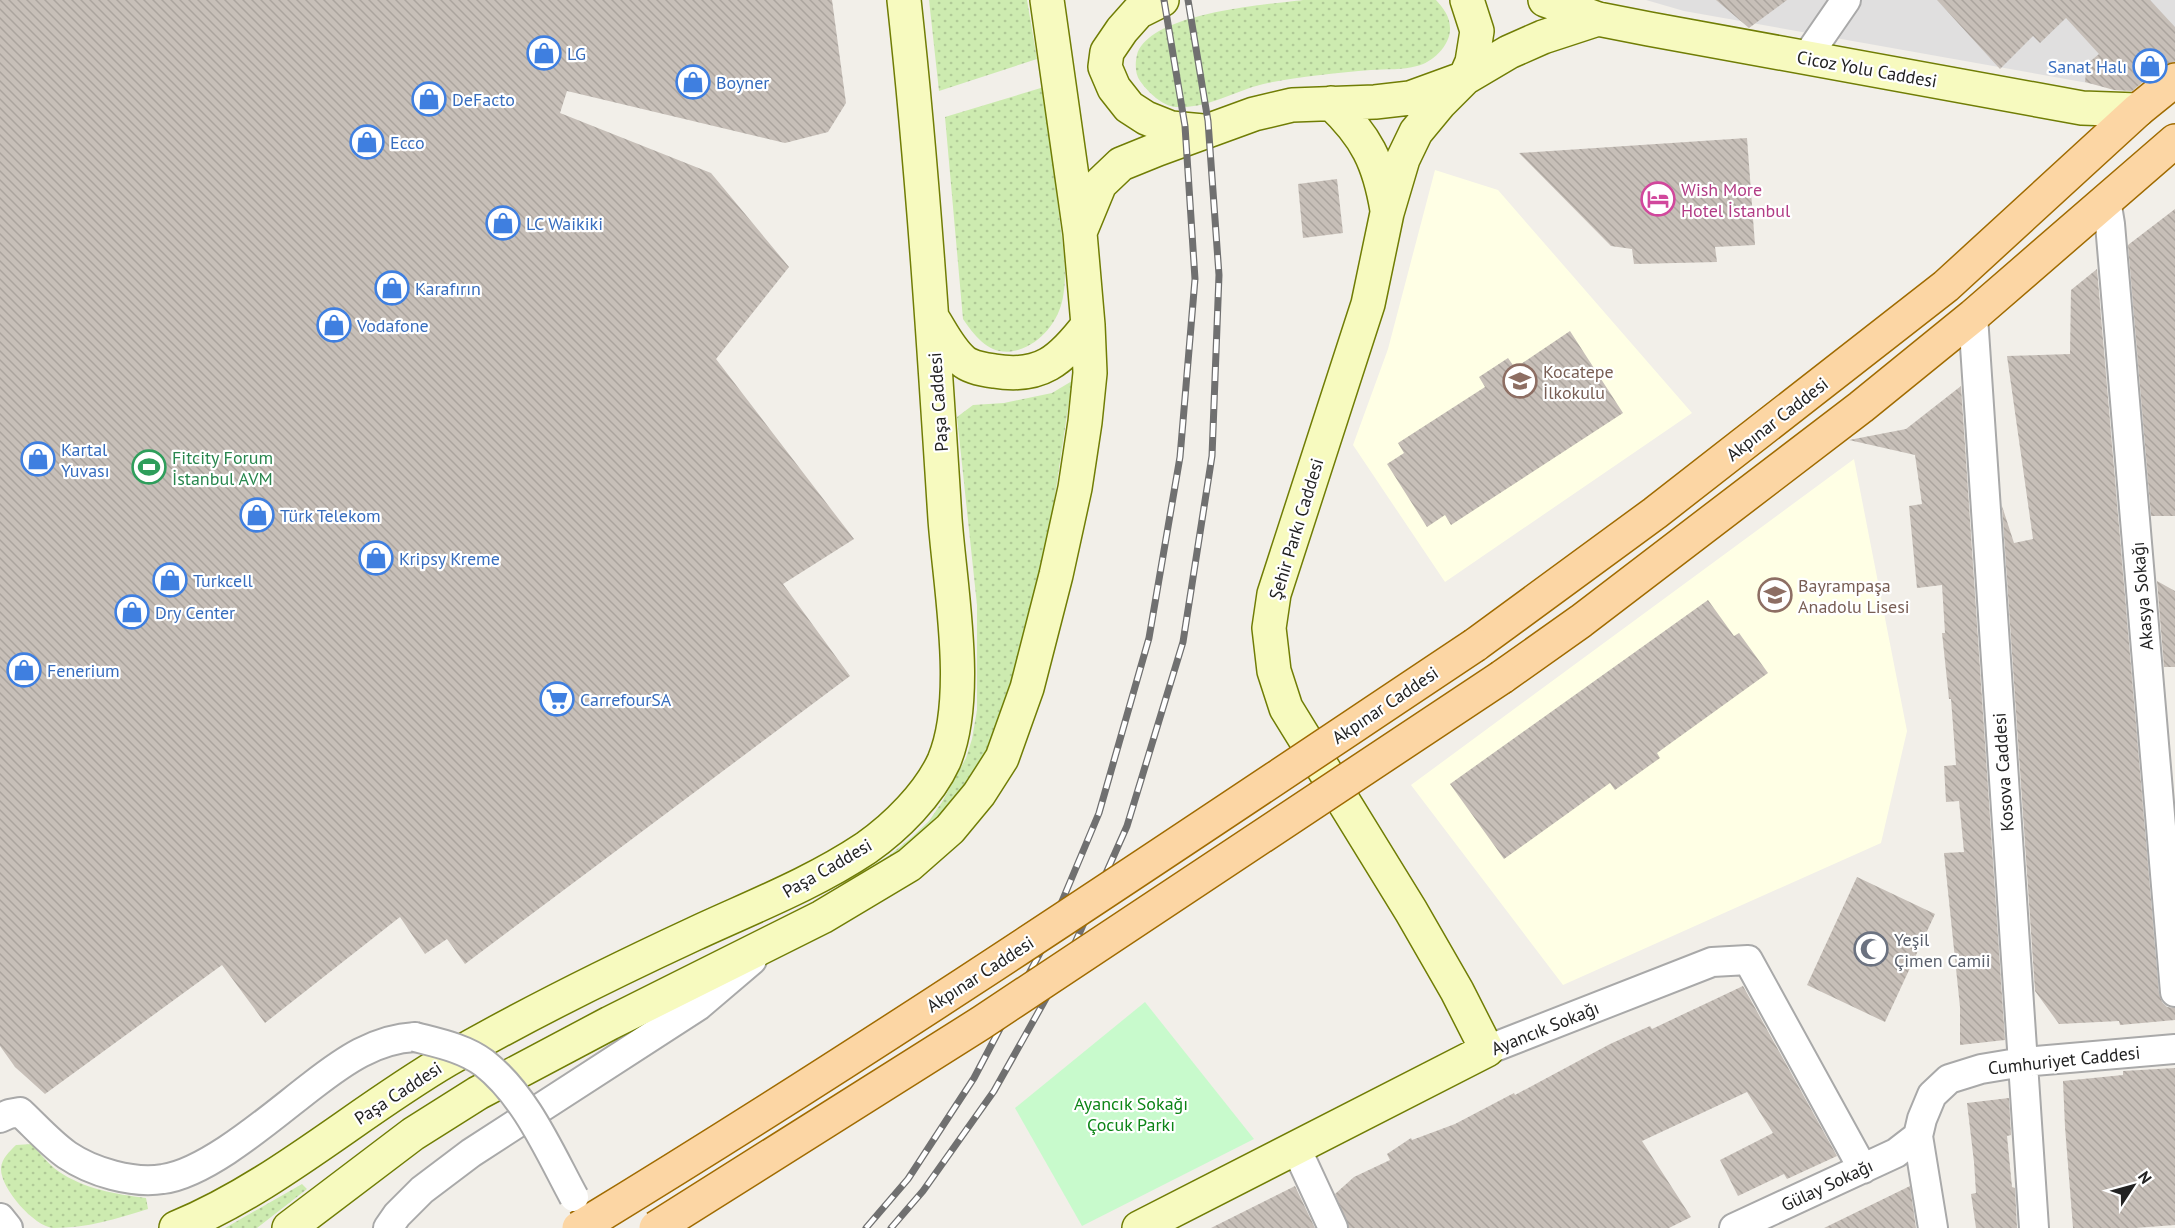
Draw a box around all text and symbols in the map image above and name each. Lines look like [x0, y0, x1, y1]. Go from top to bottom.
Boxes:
shop icon: LG [526, 35, 562, 71]
place label: LG [567, 42, 586, 65]
street label: Cicoz Yolu Caddesi [1795, 45, 1939, 93]
shop icon: Sanat Halı [2132, 48, 2168, 84]
place label: Sanat Halı [2048, 55, 2127, 78]
shop icon: Boyner [675, 64, 711, 100]
place label: Boyner [716, 71, 769, 94]
shop icon: DeFacto [411, 81, 447, 117]
place label: DeFacto [452, 88, 515, 111]
shop icon: Ecco [349, 124, 385, 160]
place label: Ecco [390, 131, 425, 154]
place label: Wish More Hotel İstanbul [1681, 178, 1791, 222]
hotel icon: Wish More Hotel İstanbul [1640, 181, 1676, 217]
shop icon: LC Waikiki [485, 205, 521, 241]
place label: LC Waikiki [526, 212, 603, 235]
shop icon: Karafırın [374, 270, 410, 306]
place label: Karafırın [415, 277, 481, 300]
shop icon: Vodafone [316, 307, 352, 343]
place label: Vodafone [356, 314, 429, 337]
street label: Paşa Caddesi [923, 352, 953, 452]
place label: Kocatepe İlkokulu [1543, 360, 1614, 404]
school or university icon: Kocatepe İlkokulu [1502, 363, 1538, 399]
street label: Akpınar Caddesi [1721, 372, 1833, 466]
place label: Kartal Yuvası [61, 438, 109, 482]
shop icon: Kartal Yuvası [20, 441, 56, 477]
place label: Fitcity Forum İstanbul AVM [172, 446, 273, 490]
sports icon: Fitcity Forum İstanbul AVM [131, 449, 167, 485]
street label: Şehir Parkı Caddesi [1264, 455, 1328, 603]
shop icon: Türk Telekom [239, 497, 275, 533]
place label: Türk Telekom [280, 504, 381, 527]
shop icon: Kripsy Kreme [358, 540, 394, 576]
street label: Akasya Sokağı [2126, 541, 2158, 651]
place label: Kripsy Kreme [399, 547, 500, 570]
shop icon: Turkcell [152, 562, 188, 598]
place label: Turkcell [193, 569, 253, 592]
place label: Bayrampaşa Anadolu Lisesi [1798, 574, 1910, 618]
school or university icon: Bayrampaşa Anadolu Lisesi [1757, 577, 1793, 613]
shop icon: Dry Center [114, 594, 150, 630]
place label: Dry Center [155, 601, 235, 624]
shop icon: Fenerium [6, 652, 42, 688]
place label: Fenerium [47, 659, 120, 682]
street label: Akpınar Caddesi [1327, 661, 1443, 749]
supermarket icon: CarrefourSA [539, 681, 575, 717]
place label: CarrefourSA [580, 688, 672, 711]
street label: Kosova Caddesi [1987, 712, 2019, 832]
street label: Paşa Caddesi [778, 833, 876, 903]
place label: Yeşil Çimen Camii [1894, 928, 1991, 972]
street label: Akpınar Caddesi [922, 931, 1038, 1017]
mosque icon: Yeşil Çimen Camii [1853, 931, 1889, 967]
street label: Ayancık Sokağı [1488, 996, 1602, 1060]
street label: Cumhuriyet Caddesi [1987, 1041, 2141, 1079]
street label: Paşa Caddesi [350, 1056, 446, 1130]
park label: Ayancık Sokağı Çocuk Parkı [1074, 1092, 1188, 1136]
street label: Gülay Sokağı [1777, 1154, 1877, 1216]
north arrow [2103, 1156, 2163, 1216]
text: N [2134, 1167, 2156, 1187]

